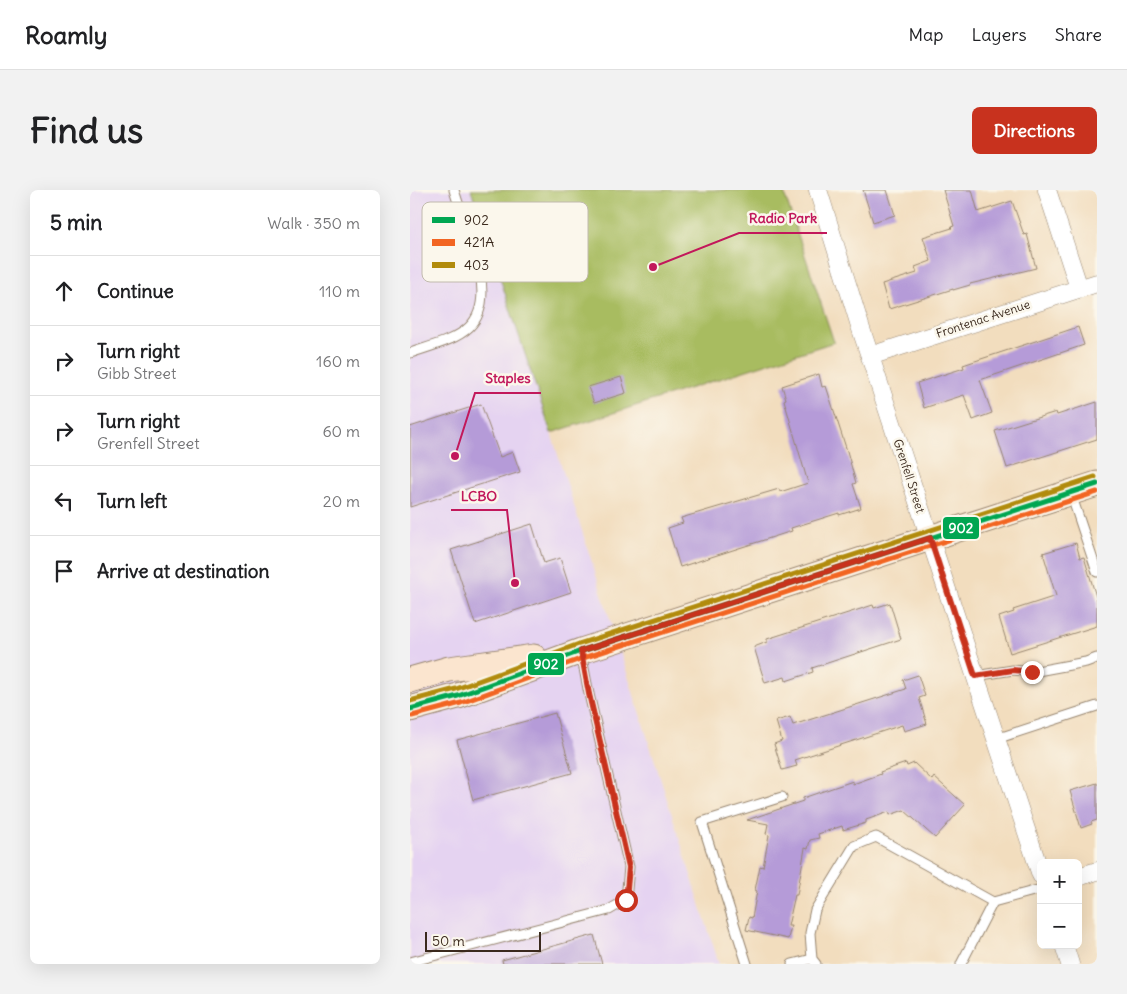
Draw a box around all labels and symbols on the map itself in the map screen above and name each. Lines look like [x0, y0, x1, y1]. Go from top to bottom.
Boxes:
legend [422, 202, 588, 282]
callout: Radio Park [739, 204, 827, 233]
text: Radio Park [749, 209, 817, 227]
text: 902 [464, 211, 489, 229]
text: 421A [464, 233, 494, 251]
text: 403 [464, 256, 489, 274]
street label: Frontenac Avenue [934, 296, 1032, 341]
callout: Staples [475, 364, 541, 393]
text: Staples [485, 369, 531, 387]
street label: Grenfell Street [890, 437, 928, 515]
callout: LCBO [451, 481, 507, 510]
text: LCBO [461, 487, 497, 505]
line badge: 902 [942, 516, 980, 540]
text: 902 [949, 519, 974, 537]
line badge: 902 [527, 652, 565, 676]
text: 902 [534, 655, 559, 673]
route end [1021, 661, 1044, 684]
route start [615, 889, 638, 912]
scale bar [425, 929, 541, 952]

